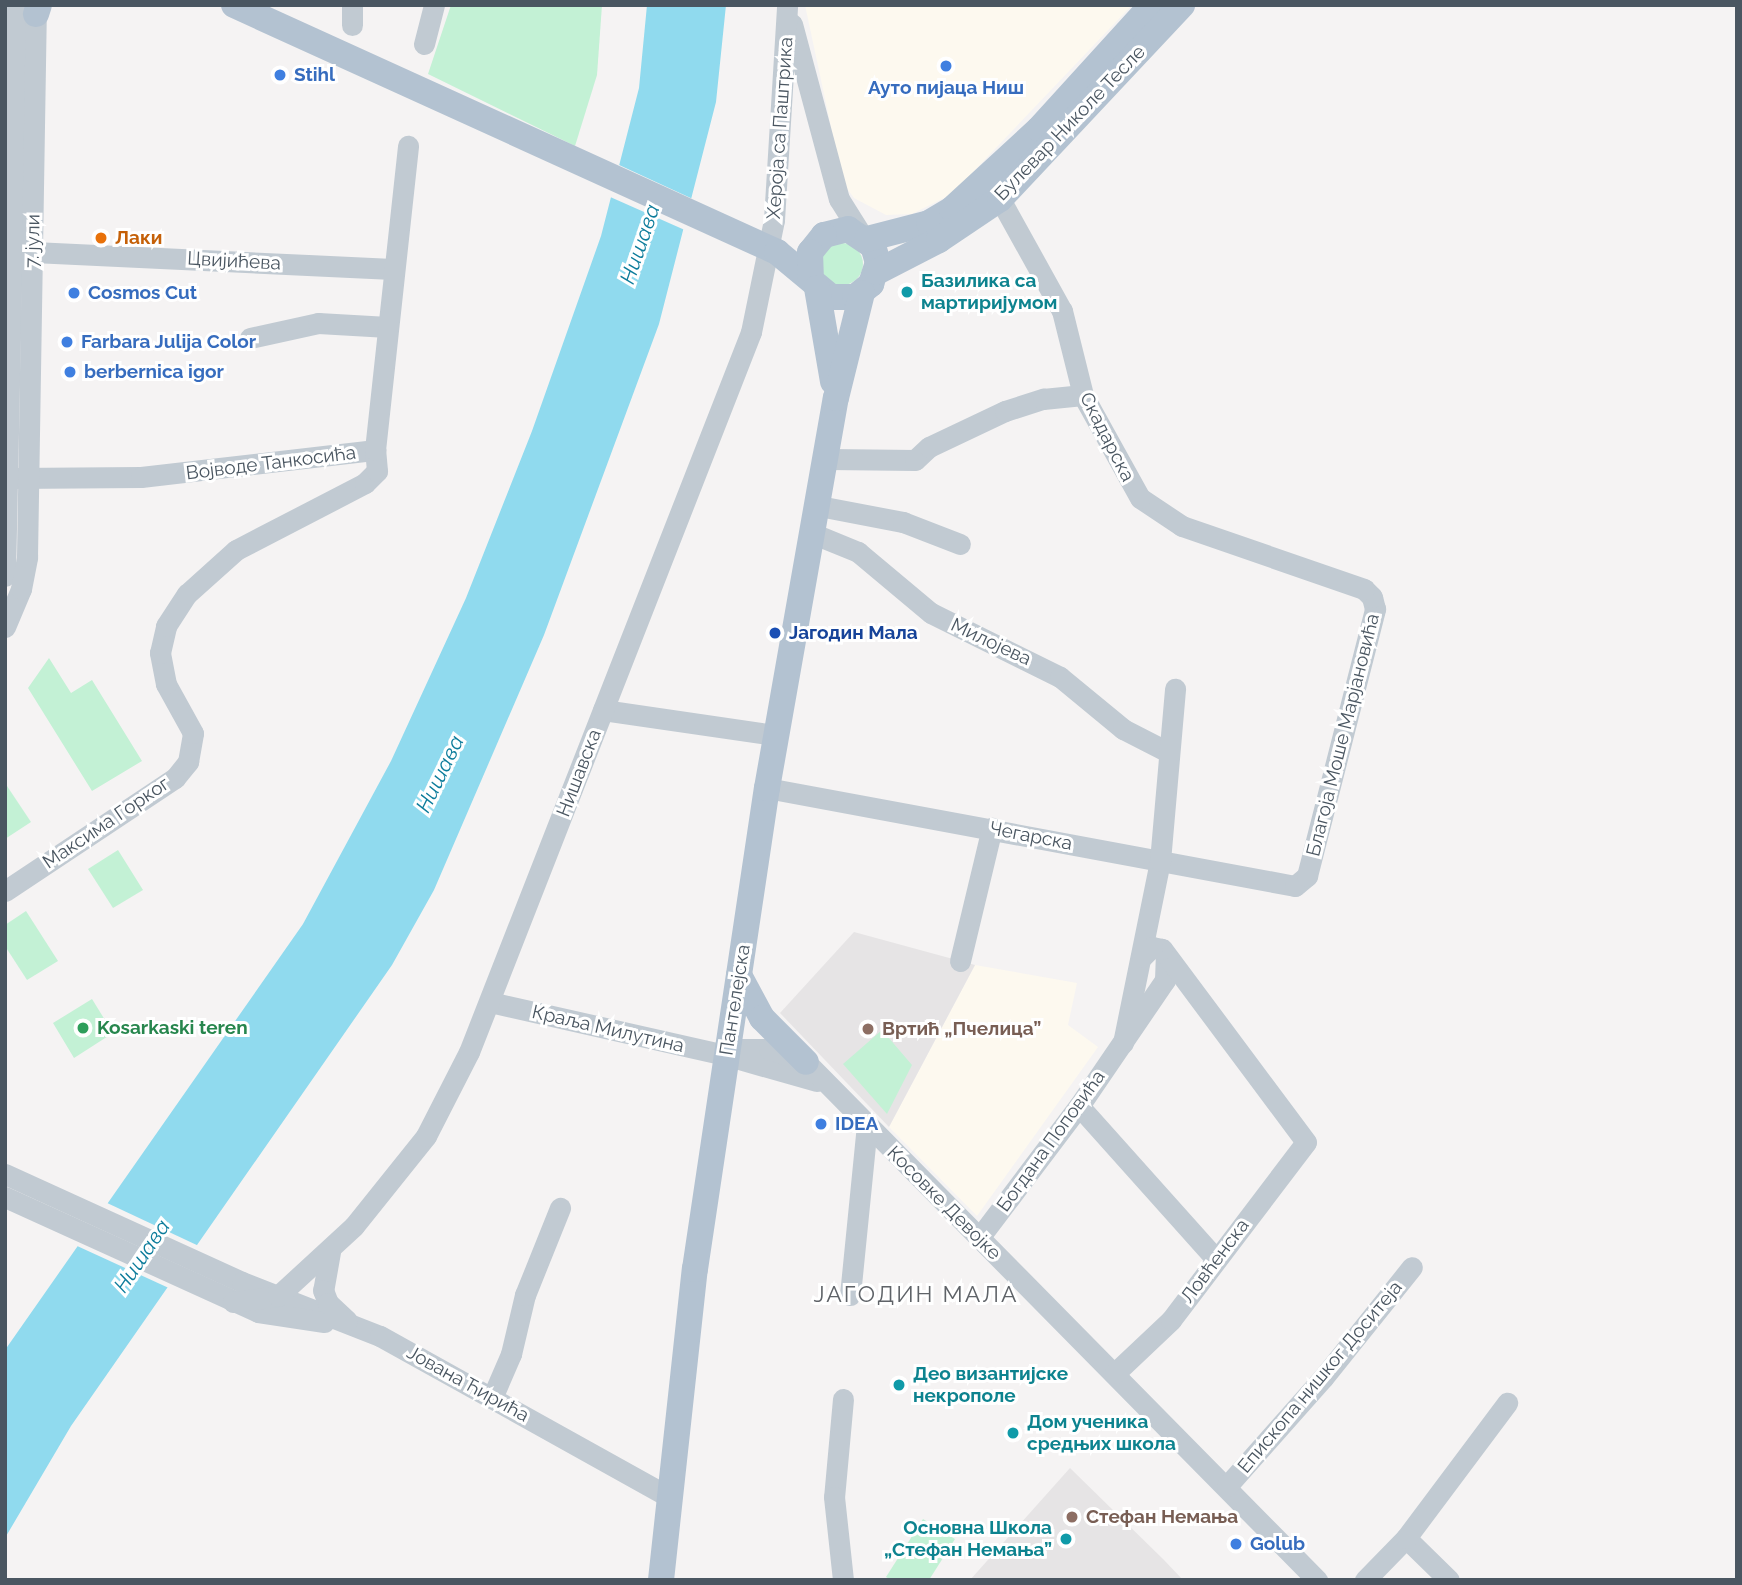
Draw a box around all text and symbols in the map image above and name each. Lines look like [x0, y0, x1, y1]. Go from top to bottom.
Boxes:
street label: Хероја са Паштрика [762, 36, 798, 220]
street label: Булевар Николе Тесле [990, 40, 1150, 206]
marker: Ауто пијаца Ниш [938, 58, 954, 74]
place label: Stihl [294, 64, 335, 86]
marker: Stihl [272, 67, 288, 83]
place label: Ауто пијаца Ниш [868, 77, 1024, 99]
water label: Нишава [615, 201, 665, 287]
street label: 7. јули [21, 214, 45, 268]
place label: Лаки [115, 227, 162, 249]
marker: Лаки [93, 230, 109, 246]
street label: Цвијићева [187, 247, 281, 275]
place label: Базилика са мартиријумом [921, 270, 1057, 314]
place label: Cosmos Cut [88, 282, 197, 304]
marker: Базилика са мартиријумом [899, 284, 915, 300]
marker: Cosmos Cut [66, 285, 82, 301]
place label: Farbara Julija Color [81, 331, 257, 353]
marker: Farbara Julija Color [59, 334, 75, 350]
place label: berbernica igor [84, 361, 224, 383]
marker: berbernica igor [62, 364, 78, 380]
street label: Скадарска [1075, 389, 1139, 485]
street label: Војводе Танкосића [184, 441, 358, 485]
street label: Благоја Моше Марјановића [1302, 611, 1384, 859]
street label: Милојева [947, 613, 1035, 671]
place label: Јагодин Мала [789, 622, 918, 644]
marker: Јагодин Мала [767, 625, 783, 641]
street label: Нишавска [552, 726, 606, 820]
water label: Нишава [411, 731, 469, 817]
street label: Максима Горког [38, 772, 174, 874]
street label: Чегарска [988, 817, 1074, 855]
street label: Пантелејска [715, 943, 755, 1057]
street label: Краља Милутина [530, 1000, 686, 1058]
place label: Kosarkaski teren [97, 1017, 248, 1039]
place label: Вртић „Пчелица” [882, 1018, 1041, 1040]
marker: Kosarkaski teren [75, 1020, 91, 1036]
marker: Вртић „Пчелица” [860, 1021, 876, 1037]
street label: Богдана Поповића [992, 1066, 1110, 1216]
place label: IDEA [835, 1113, 878, 1135]
marker: IDEA [813, 1116, 829, 1132]
street label: Косовке Девојке [882, 1141, 1006, 1265]
water label: Нишава [109, 1215, 175, 1297]
street label: Ловћенска [1176, 1215, 1254, 1307]
street label: Епископа нишког Доситеја [1233, 1276, 1407, 1478]
district label: ЈАГОДИН МАЛА [815, 1280, 1017, 1308]
street label: Јована Ћирића [403, 1341, 533, 1427]
place label: Део византијске некрополе [913, 1363, 1068, 1407]
marker: Део византијске некрополе [891, 1377, 907, 1393]
place label: Дом ученика средњих школа [1027, 1411, 1176, 1455]
marker: Дом ученика средњих школа [1005, 1425, 1021, 1441]
place label: Стефан Немања [1086, 1506, 1238, 1528]
marker: Стефан Немања [1064, 1509, 1080, 1525]
place label: Основна Школа „Стефан Немања” [884, 1517, 1052, 1561]
marker: Основна Школа „Стефан Немања” [1058, 1531, 1074, 1547]
place label: Golub [1250, 1533, 1305, 1555]
marker: Golub [1228, 1536, 1244, 1552]

